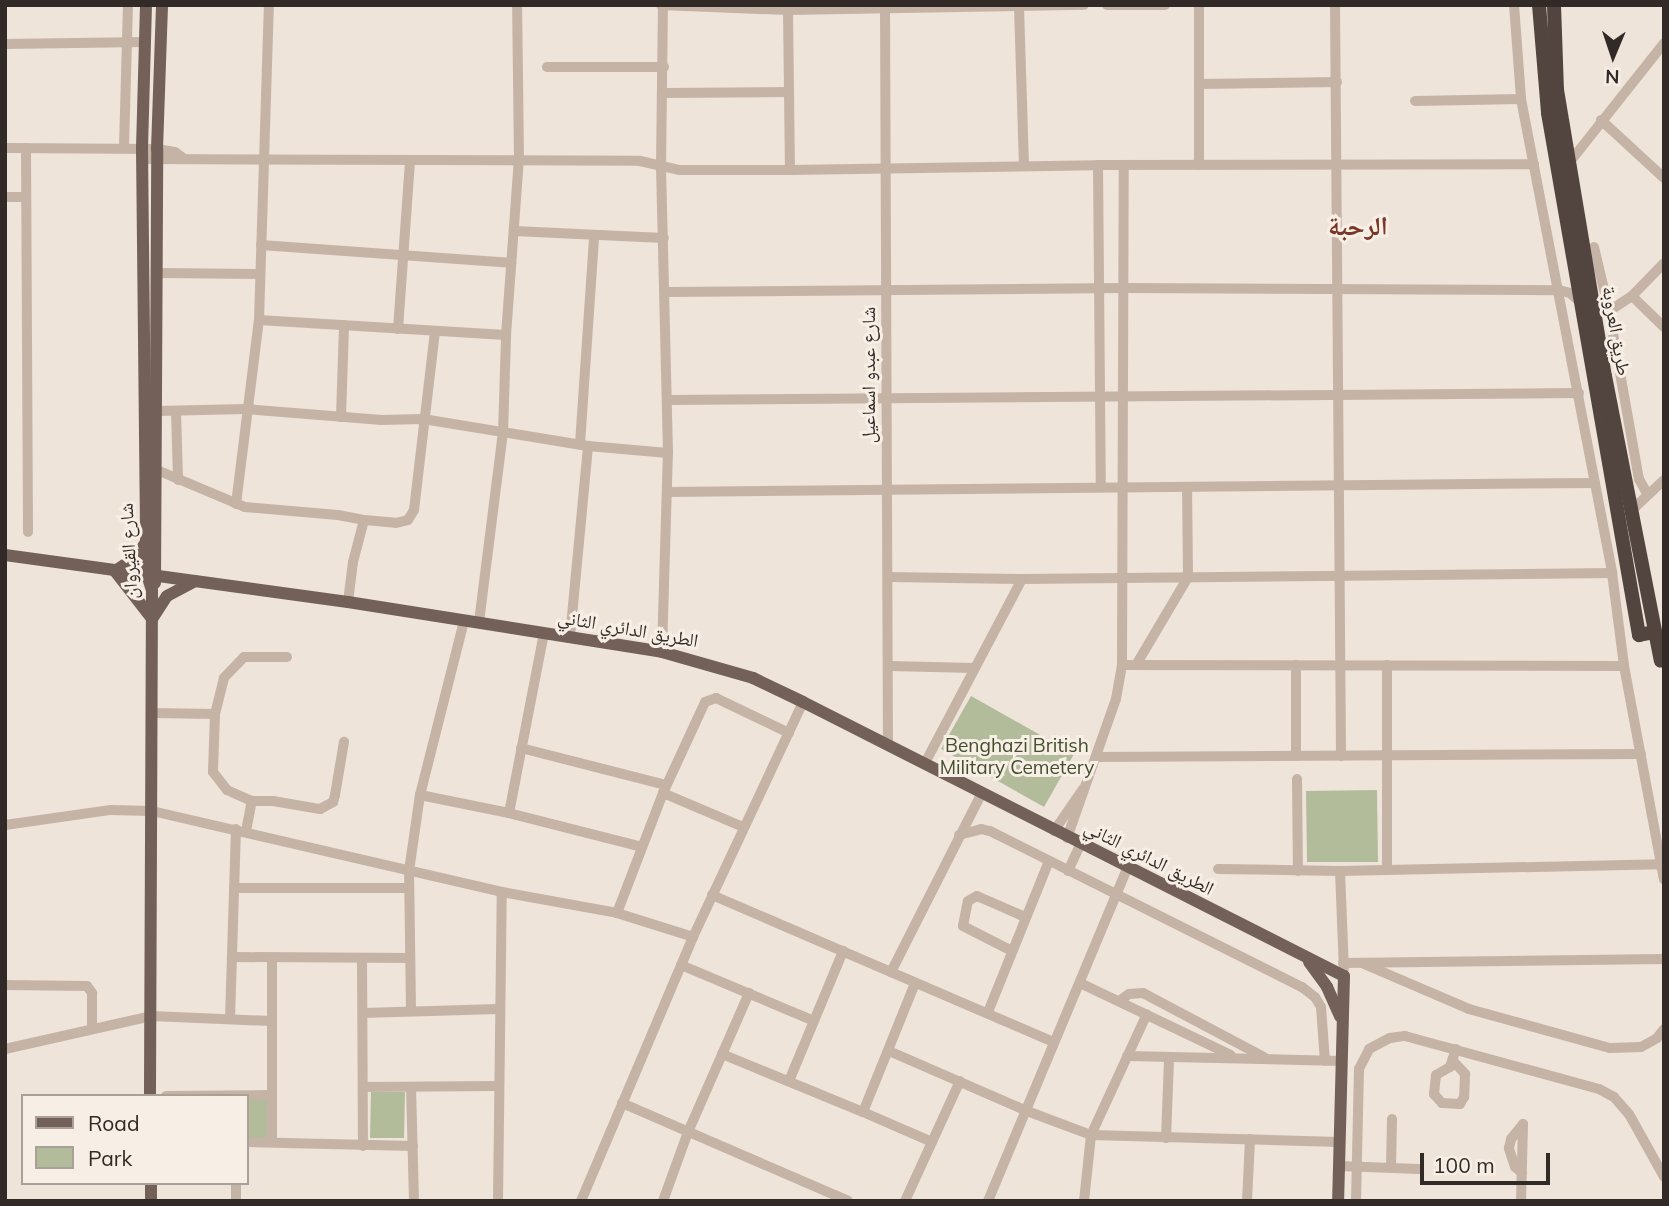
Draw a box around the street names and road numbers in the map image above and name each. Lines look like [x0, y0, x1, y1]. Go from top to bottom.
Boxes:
street label: طريق العروبة [1597, 284, 1635, 378]
street label: شارع عبدو اسماعيل [858, 307, 880, 443]
street label: شارع القيروان [115, 502, 143, 600]
street label: الطريق الدائري الثاني [556, 605, 700, 653]
street label: الطريق الدائري الثاني [1081, 816, 1217, 900]

